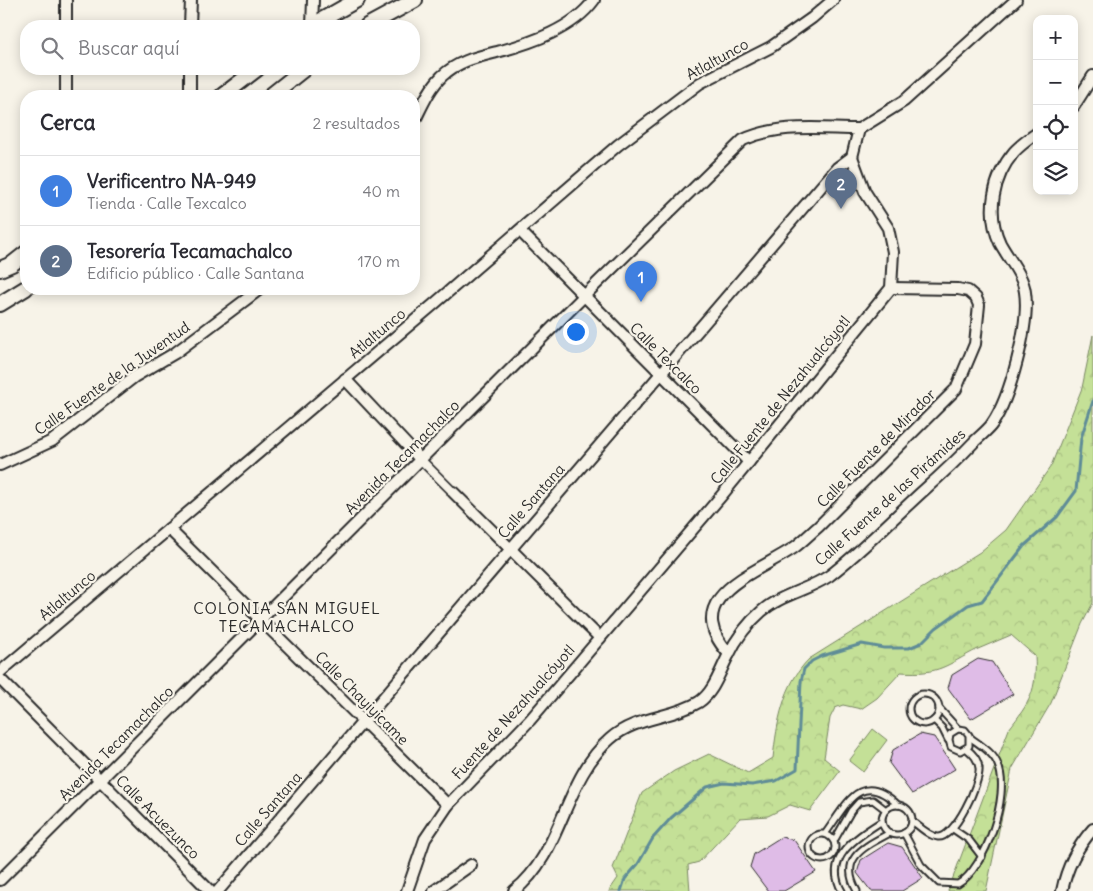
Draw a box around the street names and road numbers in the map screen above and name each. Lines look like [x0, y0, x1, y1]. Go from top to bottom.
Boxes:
street label: Atlaltunco [683, 34, 751, 84]
street label: Atlaltunco [345, 304, 409, 362]
street label: Calle Fuente de Nezahualcóyotl [706, 312, 854, 488]
street label: Calle Fuente de la Juventud [31, 317, 193, 439]
street label: Calle Texcalco [626, 318, 706, 398]
street label: Calle Fuente de Mirador [813, 385, 939, 511]
street label: Avenida Tecamachalco [341, 396, 463, 518]
street label: Calle Fuente de las Pirámides [811, 424, 969, 570]
street label: Calle Santana [493, 459, 569, 542]
street label: Atlaltunco [35, 566, 99, 624]
street label: Fuente de Nezahualcóyotl [448, 641, 578, 783]
street label: Calle Chayiyicame [311, 647, 413, 749]
street label: Avenida Tecamachalco [55, 682, 177, 804]
street label: Calle Santana [230, 767, 306, 850]
street label: Calle Acuezunco [112, 771, 204, 863]

